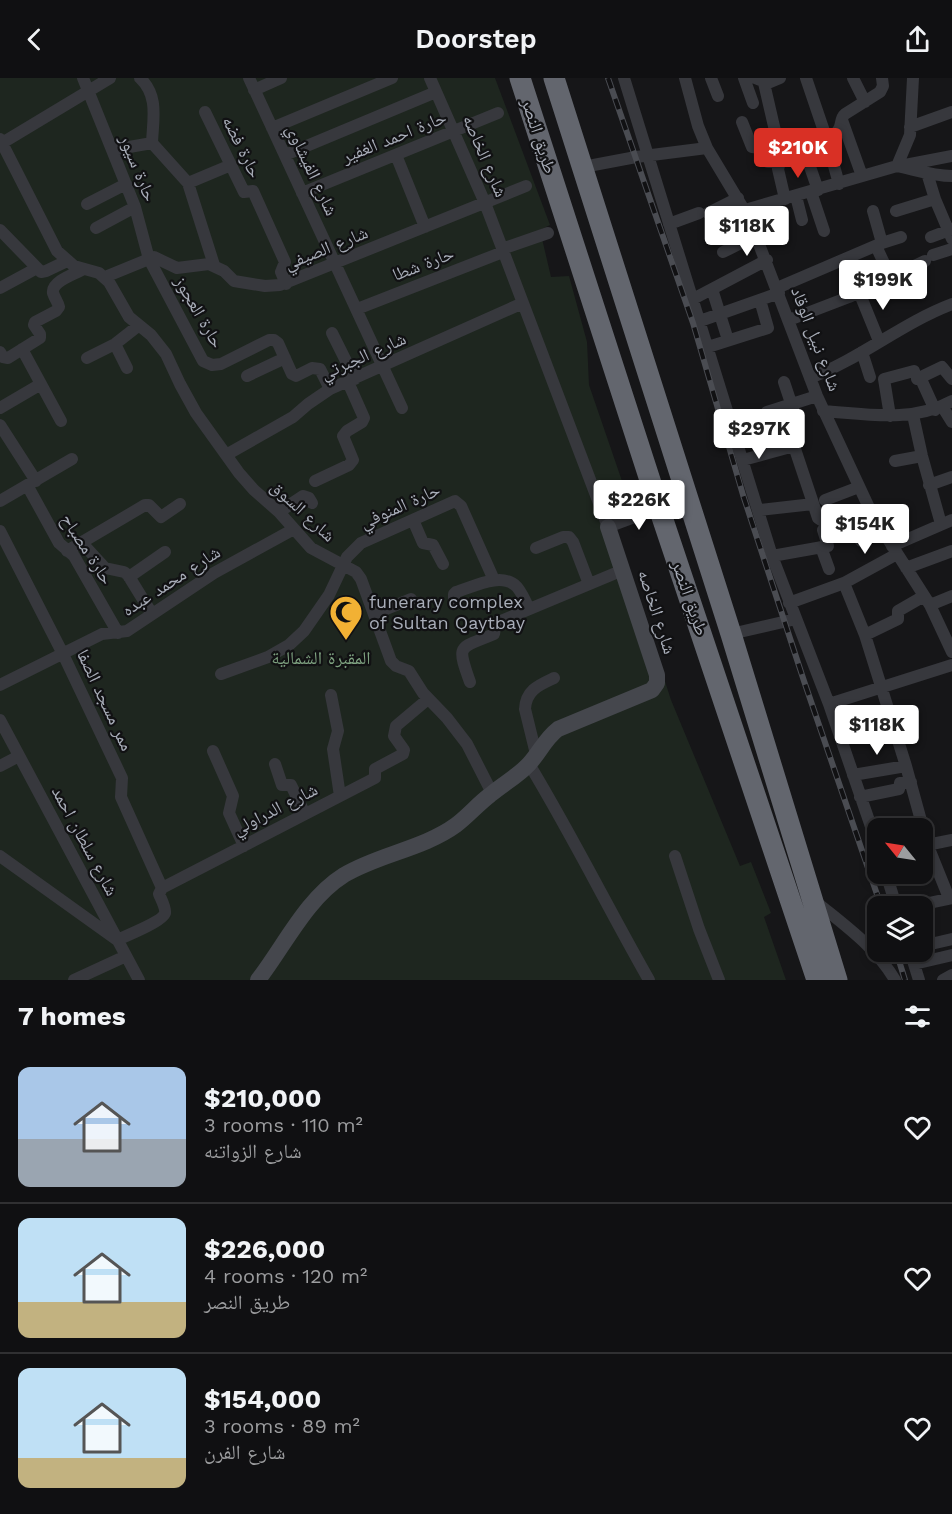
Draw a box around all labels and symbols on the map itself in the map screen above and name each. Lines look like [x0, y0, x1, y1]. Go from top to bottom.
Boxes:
street label: طريق النصر [516, 95, 561, 176]
street label: حارة احمد الغفير [338, 106, 449, 168]
street label: حارة فضه [219, 112, 266, 181]
street label: شارع الخاصه [458, 112, 512, 200]
street label: شارع الفيشاوي [278, 121, 343, 221]
pin: $210K [756, 128, 840, 179]
street label: حارة سيور [115, 130, 161, 204]
pin: $118K [705, 206, 789, 257]
street label: شارع الصيفي [281, 221, 372, 278]
street label: حارة شطا [389, 242, 457, 285]
pin: $199K [841, 260, 925, 311]
street label: حارة العجوز [170, 271, 228, 351]
street label: شارع نبيل الوقاد [786, 284, 846, 394]
street label: شارع الجبرتي [317, 327, 411, 388]
pin: $297K [717, 409, 801, 460]
street label: شارع السوق [266, 476, 340, 546]
street label: حارة المنوفي [356, 479, 445, 537]
pin: $226K [597, 480, 681, 531]
pin: $154K [823, 504, 907, 555]
street label: حارة مصباح [55, 510, 118, 589]
street label: شارع محمد عبده [118, 541, 224, 621]
street label: طريق النصر [667, 557, 713, 638]
street label: شارع الخاصه [633, 567, 681, 657]
place label: funerary complex of Sultan Qaytbay [369, 591, 526, 633]
mosque icon: funerary complex of Sultan Qaytbay [328, 594, 364, 641]
street label: ممر مسجد الصفا [73, 646, 138, 754]
park label: المقبرة الشمالية [272, 647, 370, 669]
pin: $118K [835, 705, 919, 756]
street label: شارع الدراولي [229, 778, 323, 843]
street label: شارع سلطان احمد [47, 782, 123, 900]
north arrow [867, 818, 933, 884]

